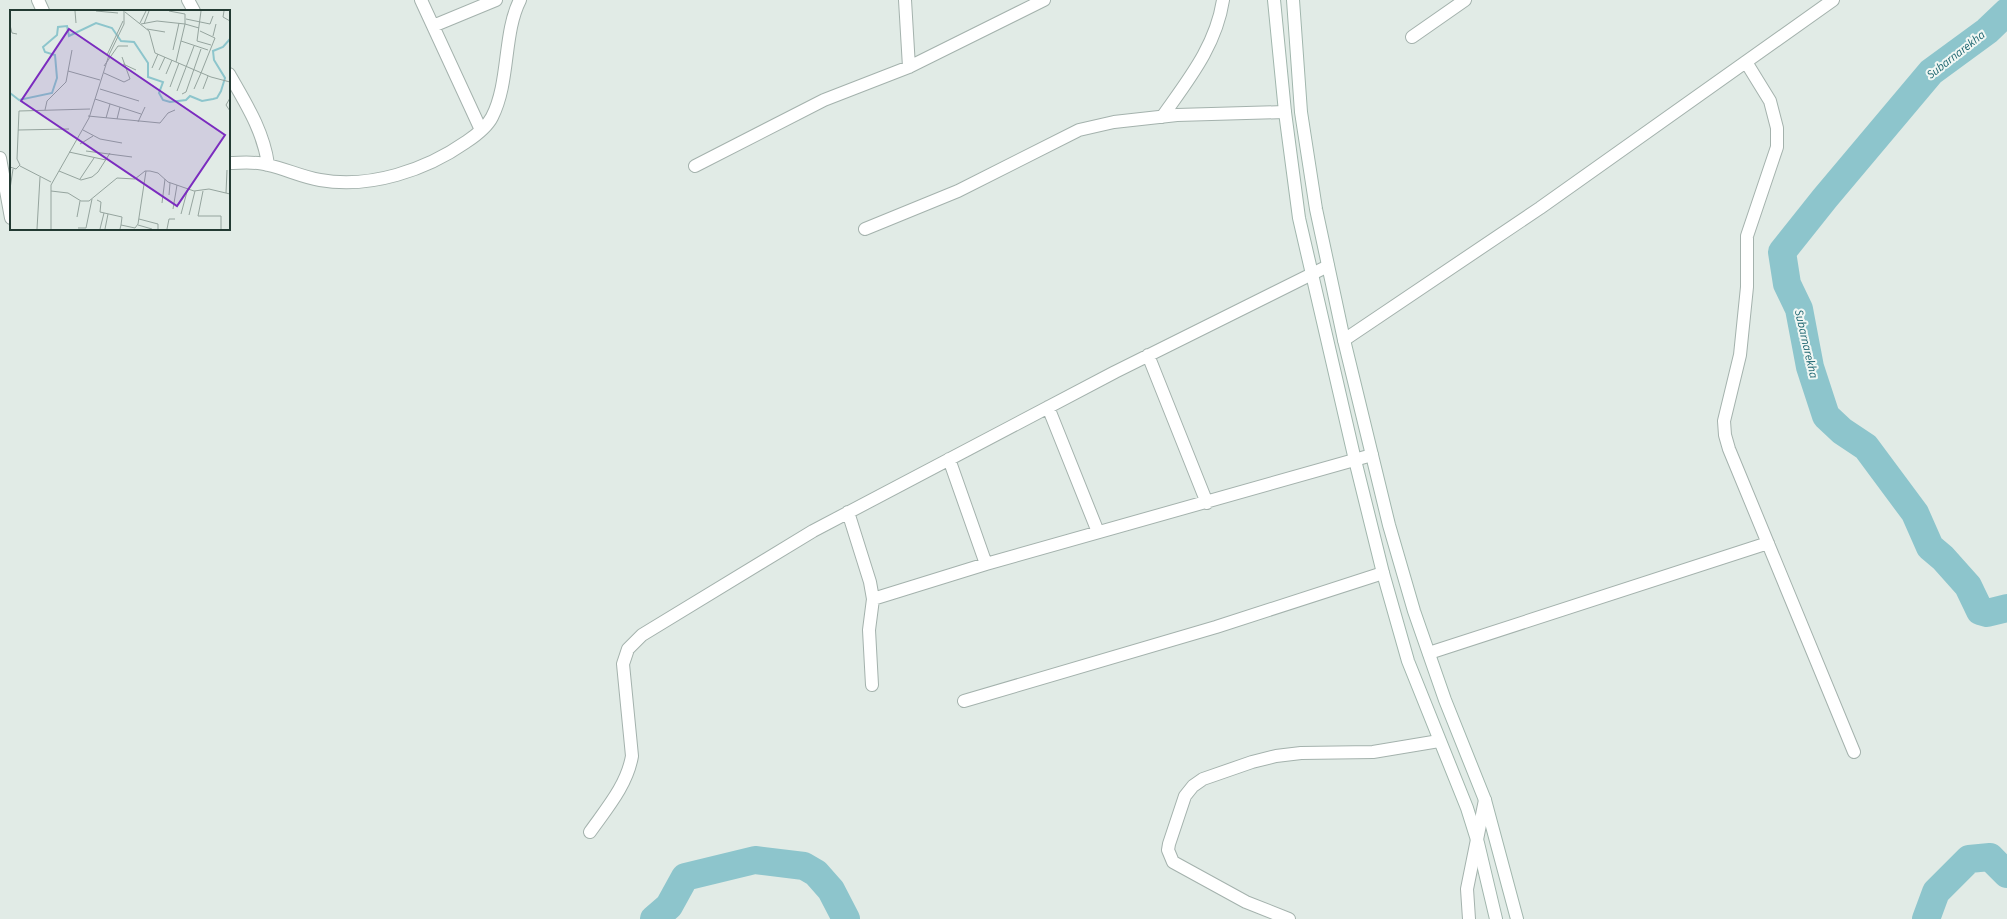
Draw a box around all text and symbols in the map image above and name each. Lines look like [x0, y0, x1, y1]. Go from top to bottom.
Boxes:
inset map [10, 10, 230, 230]
water label: Subarnarekha [1923, 26, 1989, 83]
water label: Subarnarekha [1790, 308, 1822, 381]

